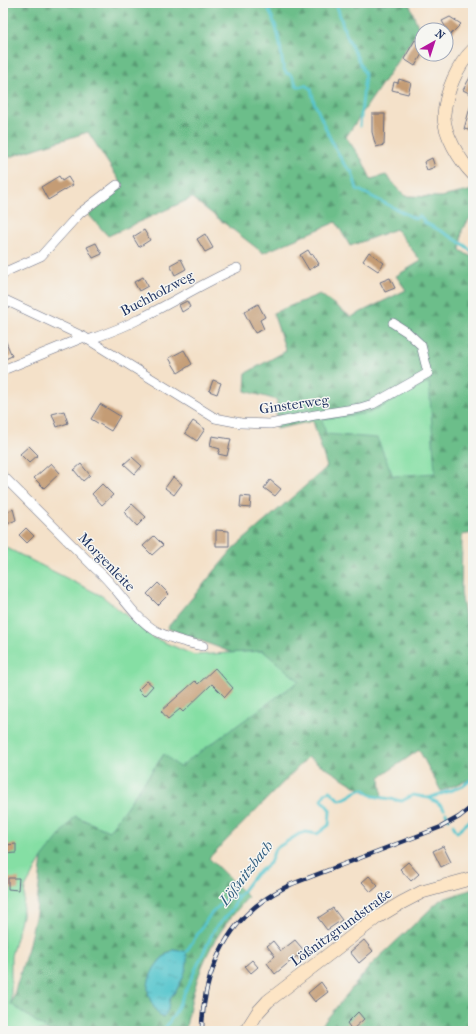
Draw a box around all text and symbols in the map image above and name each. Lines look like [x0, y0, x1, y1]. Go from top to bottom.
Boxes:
north arrow [414, 22, 454, 62]
text: N [433, 27, 448, 43]
street label: Buchholzweg [118, 267, 197, 320]
street label: Ginsterweg [258, 391, 330, 418]
street label: Morgenleite [75, 530, 139, 595]
water label: Lößnitzbach [215, 837, 277, 910]
street label: Lößnitzgrundstraße [287, 885, 395, 970]

